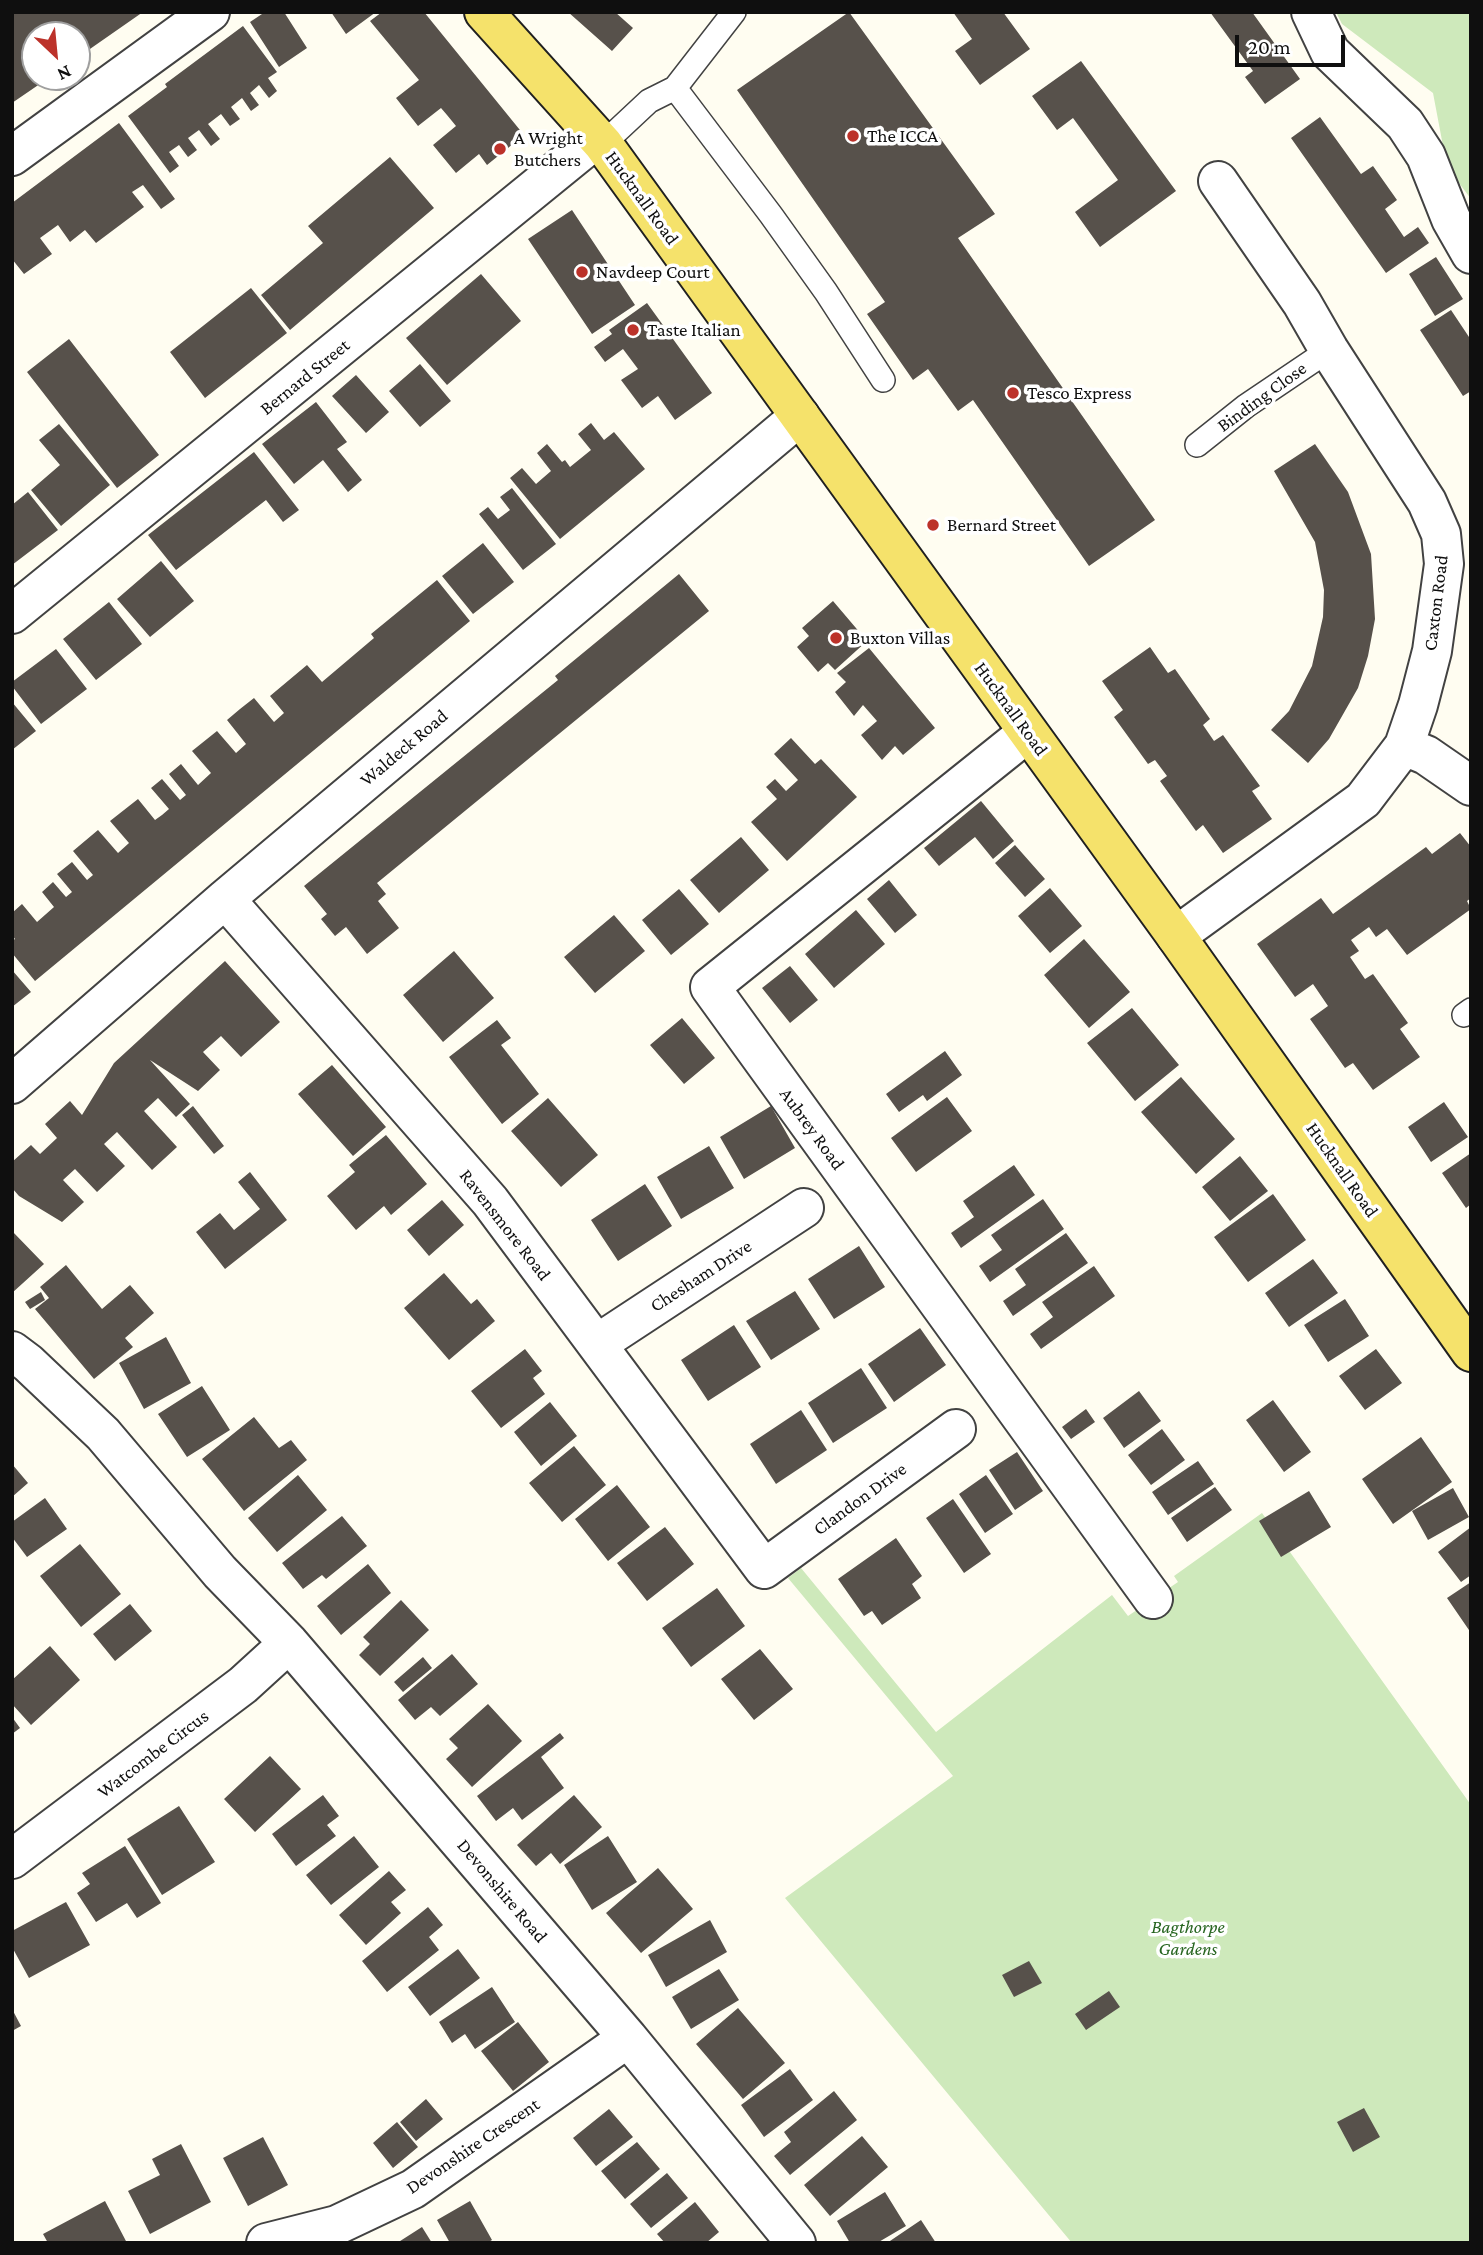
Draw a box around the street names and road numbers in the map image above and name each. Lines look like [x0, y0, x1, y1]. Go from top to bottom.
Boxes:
street label: Hucknall Road [600, 147, 684, 249]
street label: Bernard Street [256, 334, 354, 420]
street label: Binding Close [1213, 357, 1311, 437]
street label: Caxton Road [1419, 554, 1453, 652]
street label: Hucknall Road [969, 658, 1053, 760]
street label: Waldeck Road [355, 705, 453, 791]
street label: Aubrey Road [775, 1083, 849, 1175]
street label: Hucknall Road [1301, 1118, 1383, 1222]
street label: Ravensmore Road [454, 1165, 556, 1285]
street label: Chesham Drive [646, 1235, 756, 1317]
street label: Clandon Drive [809, 1458, 911, 1540]
street label: Watcombe Circus [93, 1705, 213, 1803]
street label: Devonshire Road [452, 1834, 552, 1948]
street label: Devonshire Crescent [402, 2093, 544, 2199]

